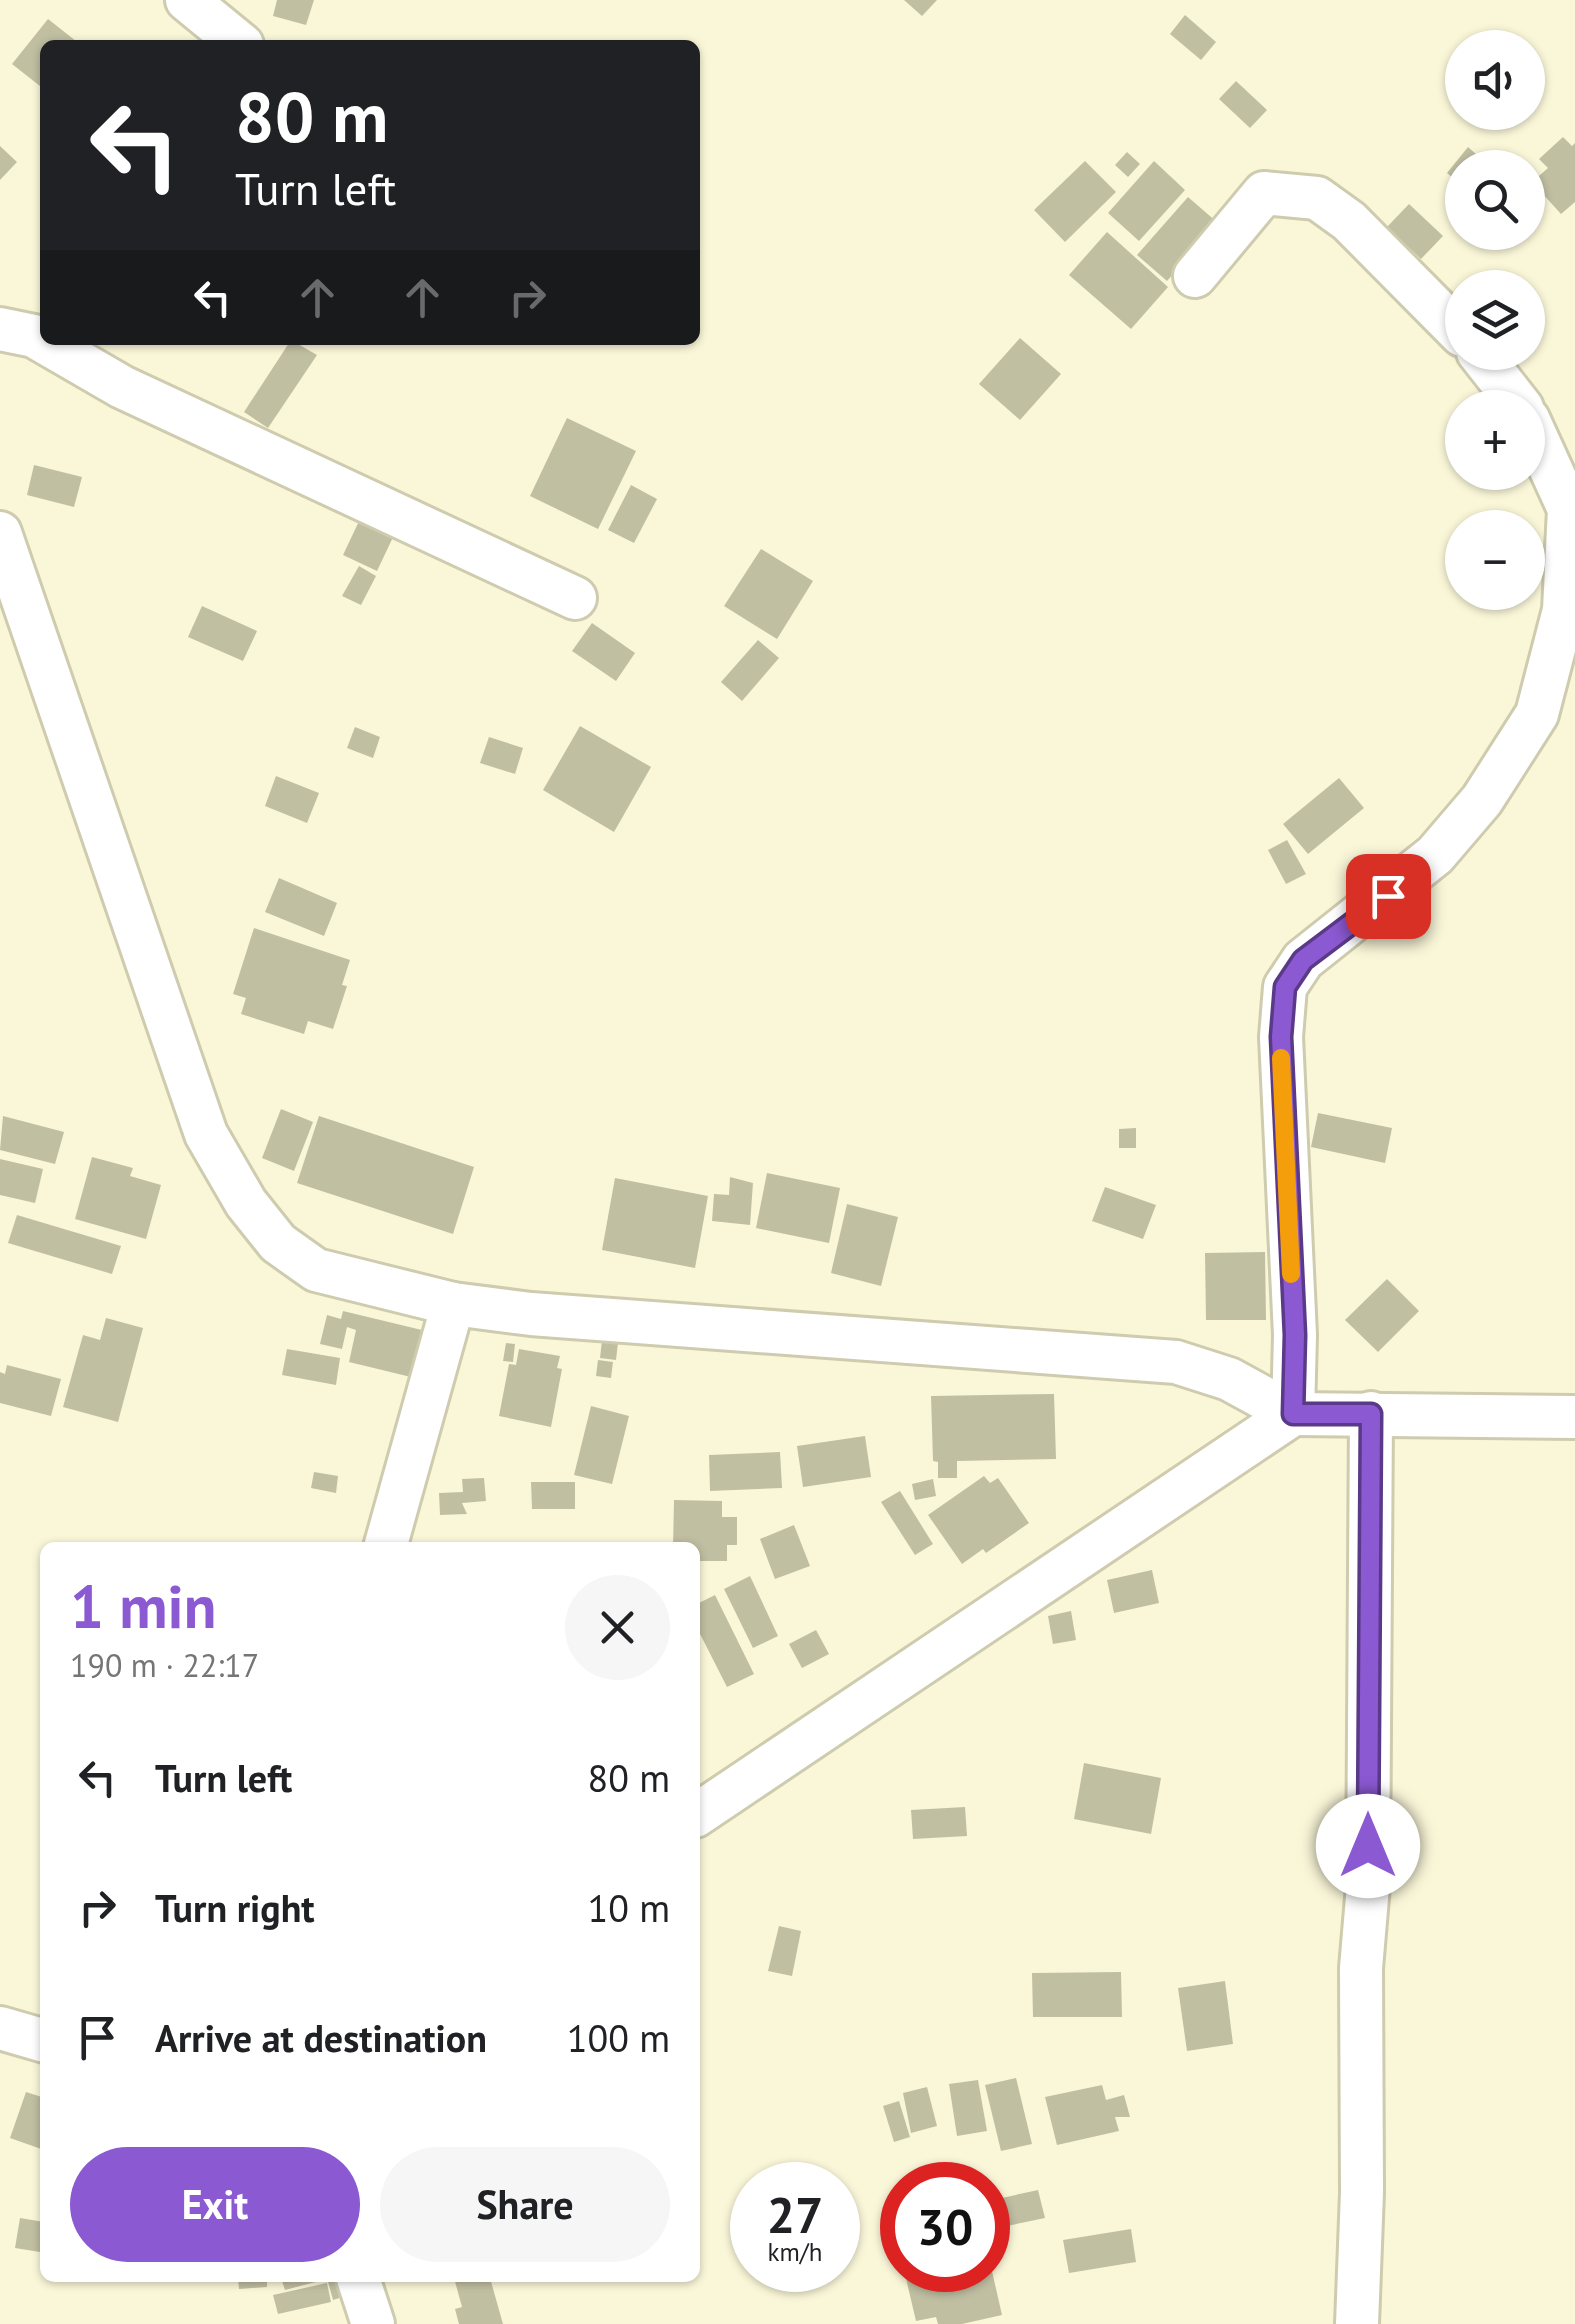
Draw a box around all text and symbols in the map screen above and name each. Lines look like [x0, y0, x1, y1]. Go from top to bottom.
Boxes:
map controls [1445, 30, 1545, 610]
button: sound [1445, 30, 1545, 130]
text: 80 m [235, 71, 388, 161]
icon: left [70, 80, 200, 210]
button: search [1445, 150, 1545, 250]
text: Turn left [235, 159, 396, 217]
icon: left [185, 270, 240, 325]
icon: ahead [290, 270, 345, 325]
icon: ahead [395, 270, 450, 325]
icon: right [500, 270, 555, 325]
button: layers [1445, 270, 1545, 370]
button: + [1445, 390, 1545, 490]
button: − [1445, 510, 1545, 610]
pin [1346, 854, 1431, 939]
icon: arrive [1361, 869, 1416, 924]
text: 1 min [70, 1567, 216, 1645]
button: close [565, 1575, 670, 1680]
text: 190 m · 22:17 [70, 1644, 259, 1686]
icon: left [70, 1750, 125, 1805]
text: Turn left [155, 1753, 292, 1802]
text: 80 m [588, 1753, 670, 1802]
position arrow [1316, 1794, 1420, 1898]
icon: right [70, 1880, 125, 1935]
text: Turn right [155, 1883, 315, 1932]
text: 10 m [588, 1883, 670, 1932]
icon: arrive [70, 2010, 125, 2065]
text: Arrive at destination [155, 2013, 487, 2062]
text: 100 m [567, 2013, 670, 2062]
button: Exit [70, 2147, 360, 2262]
button: Share [380, 2147, 670, 2262]
speed limit sign: 30 [880, 2162, 1010, 2292]
text: 27 [767, 2182, 823, 2247]
text: km/h [768, 2236, 822, 2268]

